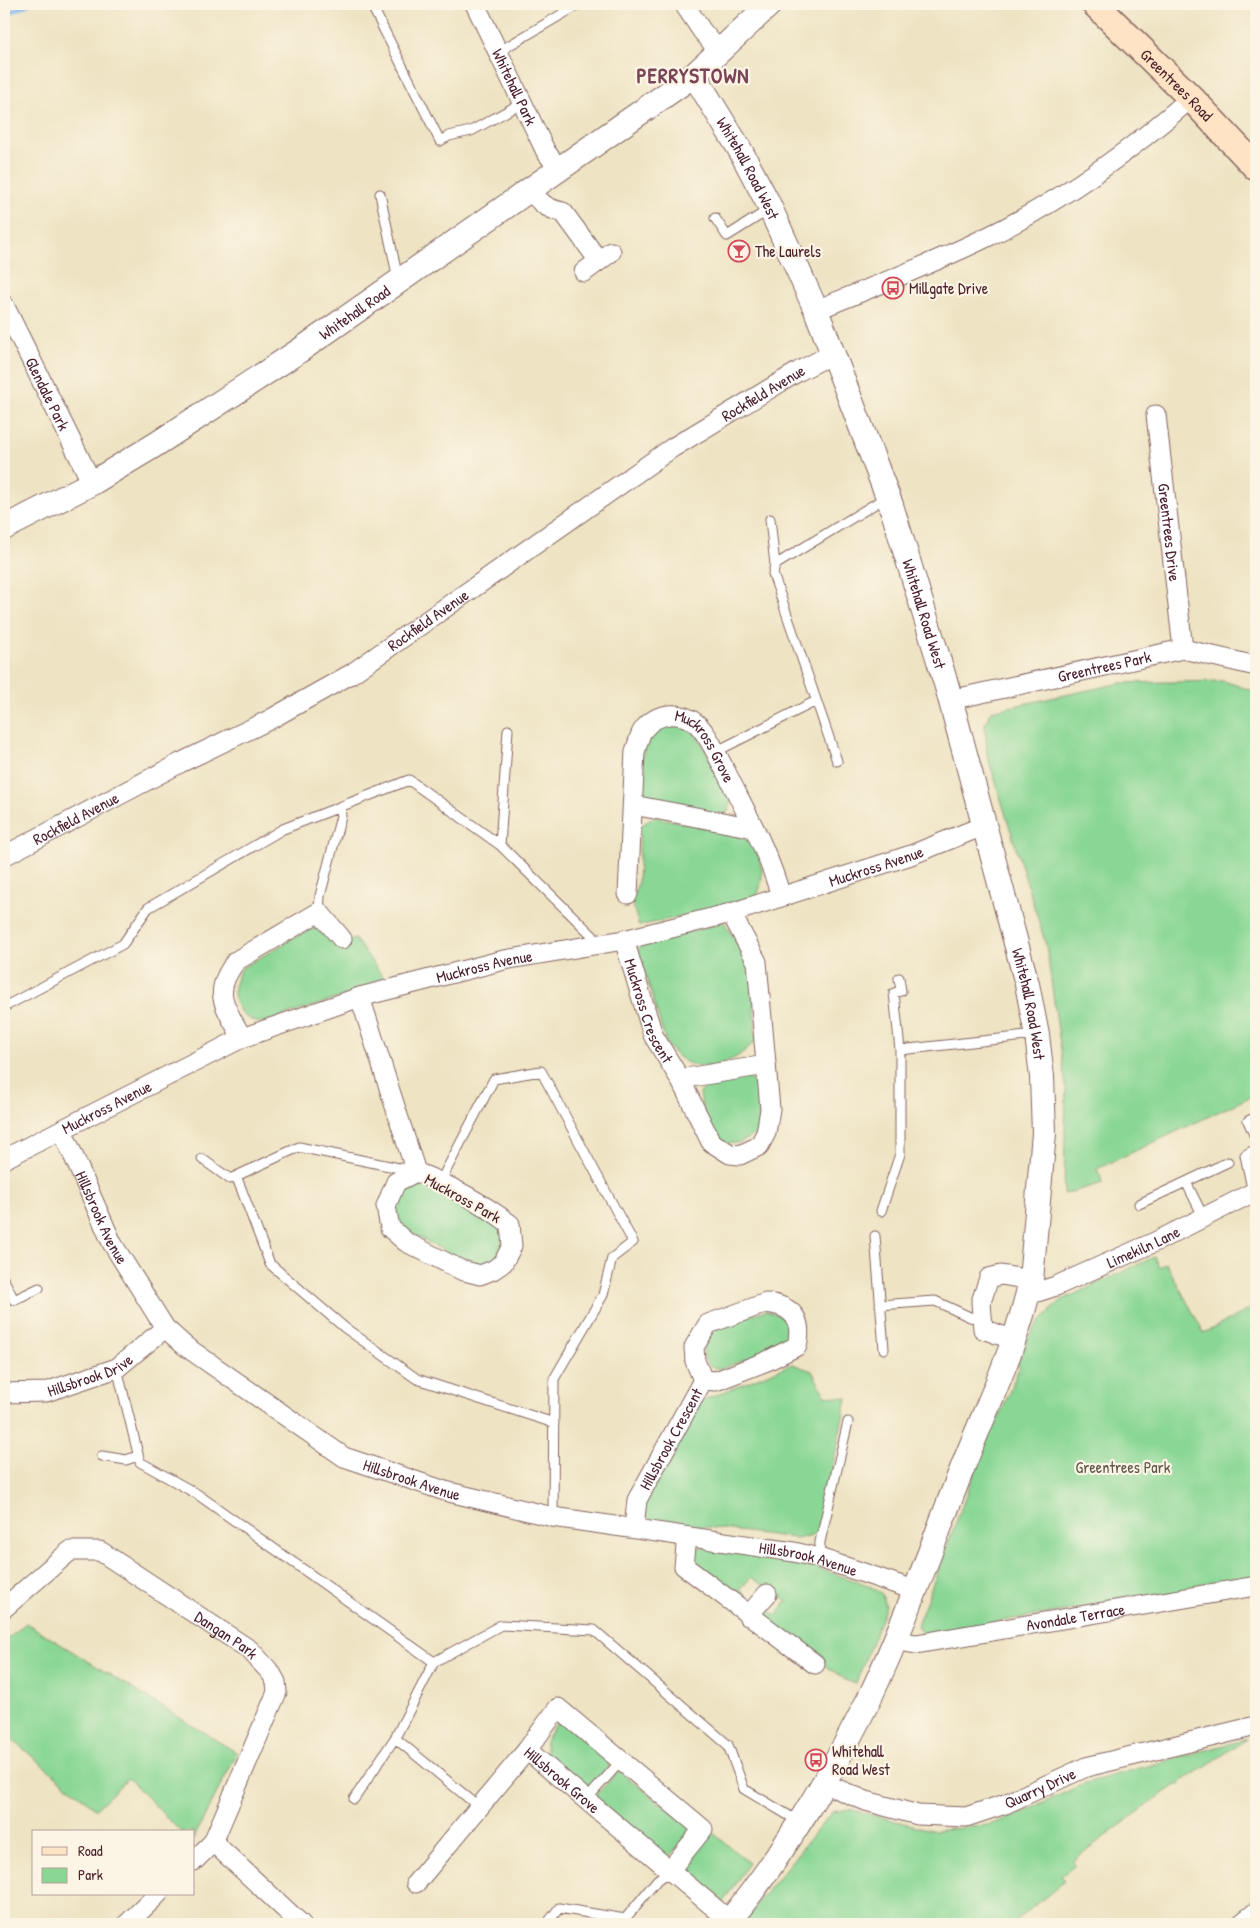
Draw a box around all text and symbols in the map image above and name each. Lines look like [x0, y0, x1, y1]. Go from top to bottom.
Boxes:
street label: Greentrees Road [1136, 44, 1218, 126]
street label: Whitehall Park [487, 45, 543, 129]
district label: PERRYSTOWN [637, 61, 749, 90]
street label: Whitehall Road West [712, 113, 785, 223]
bar icon: The Laurels [727, 239, 751, 263]
place label: The Laurels [755, 240, 821, 262]
bus stop icon: Millgate Drive [881, 276, 905, 300]
place label: Millgate Drive [909, 277, 989, 299]
street label: Whitehall Road [315, 280, 394, 345]
street label: Glendale Park [20, 353, 75, 434]
street label: Rockfield Avenue [717, 359, 809, 427]
street label: Greentrees Drive [1153, 482, 1186, 583]
street label: Whitehall Road West [897, 556, 952, 672]
street label: Rockfield Avenue [383, 583, 473, 656]
street label: Greentrees Park [1056, 645, 1153, 687]
street label: Muckross Grove [673, 704, 741, 787]
street label: Rockfield Avenue [29, 786, 123, 850]
street label: Muckross Avenue [826, 840, 927, 892]
street label: Muckross Avenue [434, 944, 534, 988]
street label: Whitehall Road West [1007, 945, 1051, 1061]
street label: Muckross Crescent [619, 956, 679, 1067]
street label: Muckross Avenue [58, 1075, 156, 1139]
street label: Hillsbrook Avenue [70, 1167, 134, 1269]
street label: Muckross Park [421, 1168, 505, 1228]
street label: Limekiln Lane [1103, 1220, 1184, 1273]
street label: Hillsbrook Drive [44, 1348, 138, 1402]
street label: Hillsbrook Crescent [634, 1384, 708, 1494]
street label: Hillsbrook Avenue [360, 1453, 463, 1505]
park label: Greentrees Park [1076, 1456, 1171, 1478]
street label: Hillsbrook Avenue [758, 1536, 861, 1581]
street label: Avondale Terrace [1024, 1597, 1127, 1636]
street label: Dangan Park [190, 1606, 264, 1664]
place label: Whitehall Road West [832, 1740, 890, 1780]
street label: Hillsbrook Grove [519, 1741, 605, 1818]
bus stop icon: Whitehall Road West [804, 1748, 828, 1772]
street label: Quarry Drive [1001, 1762, 1080, 1814]
legend [32, 1830, 195, 1896]
text: Road [78, 1840, 103, 1861]
text: Park [78, 1864, 103, 1885]

